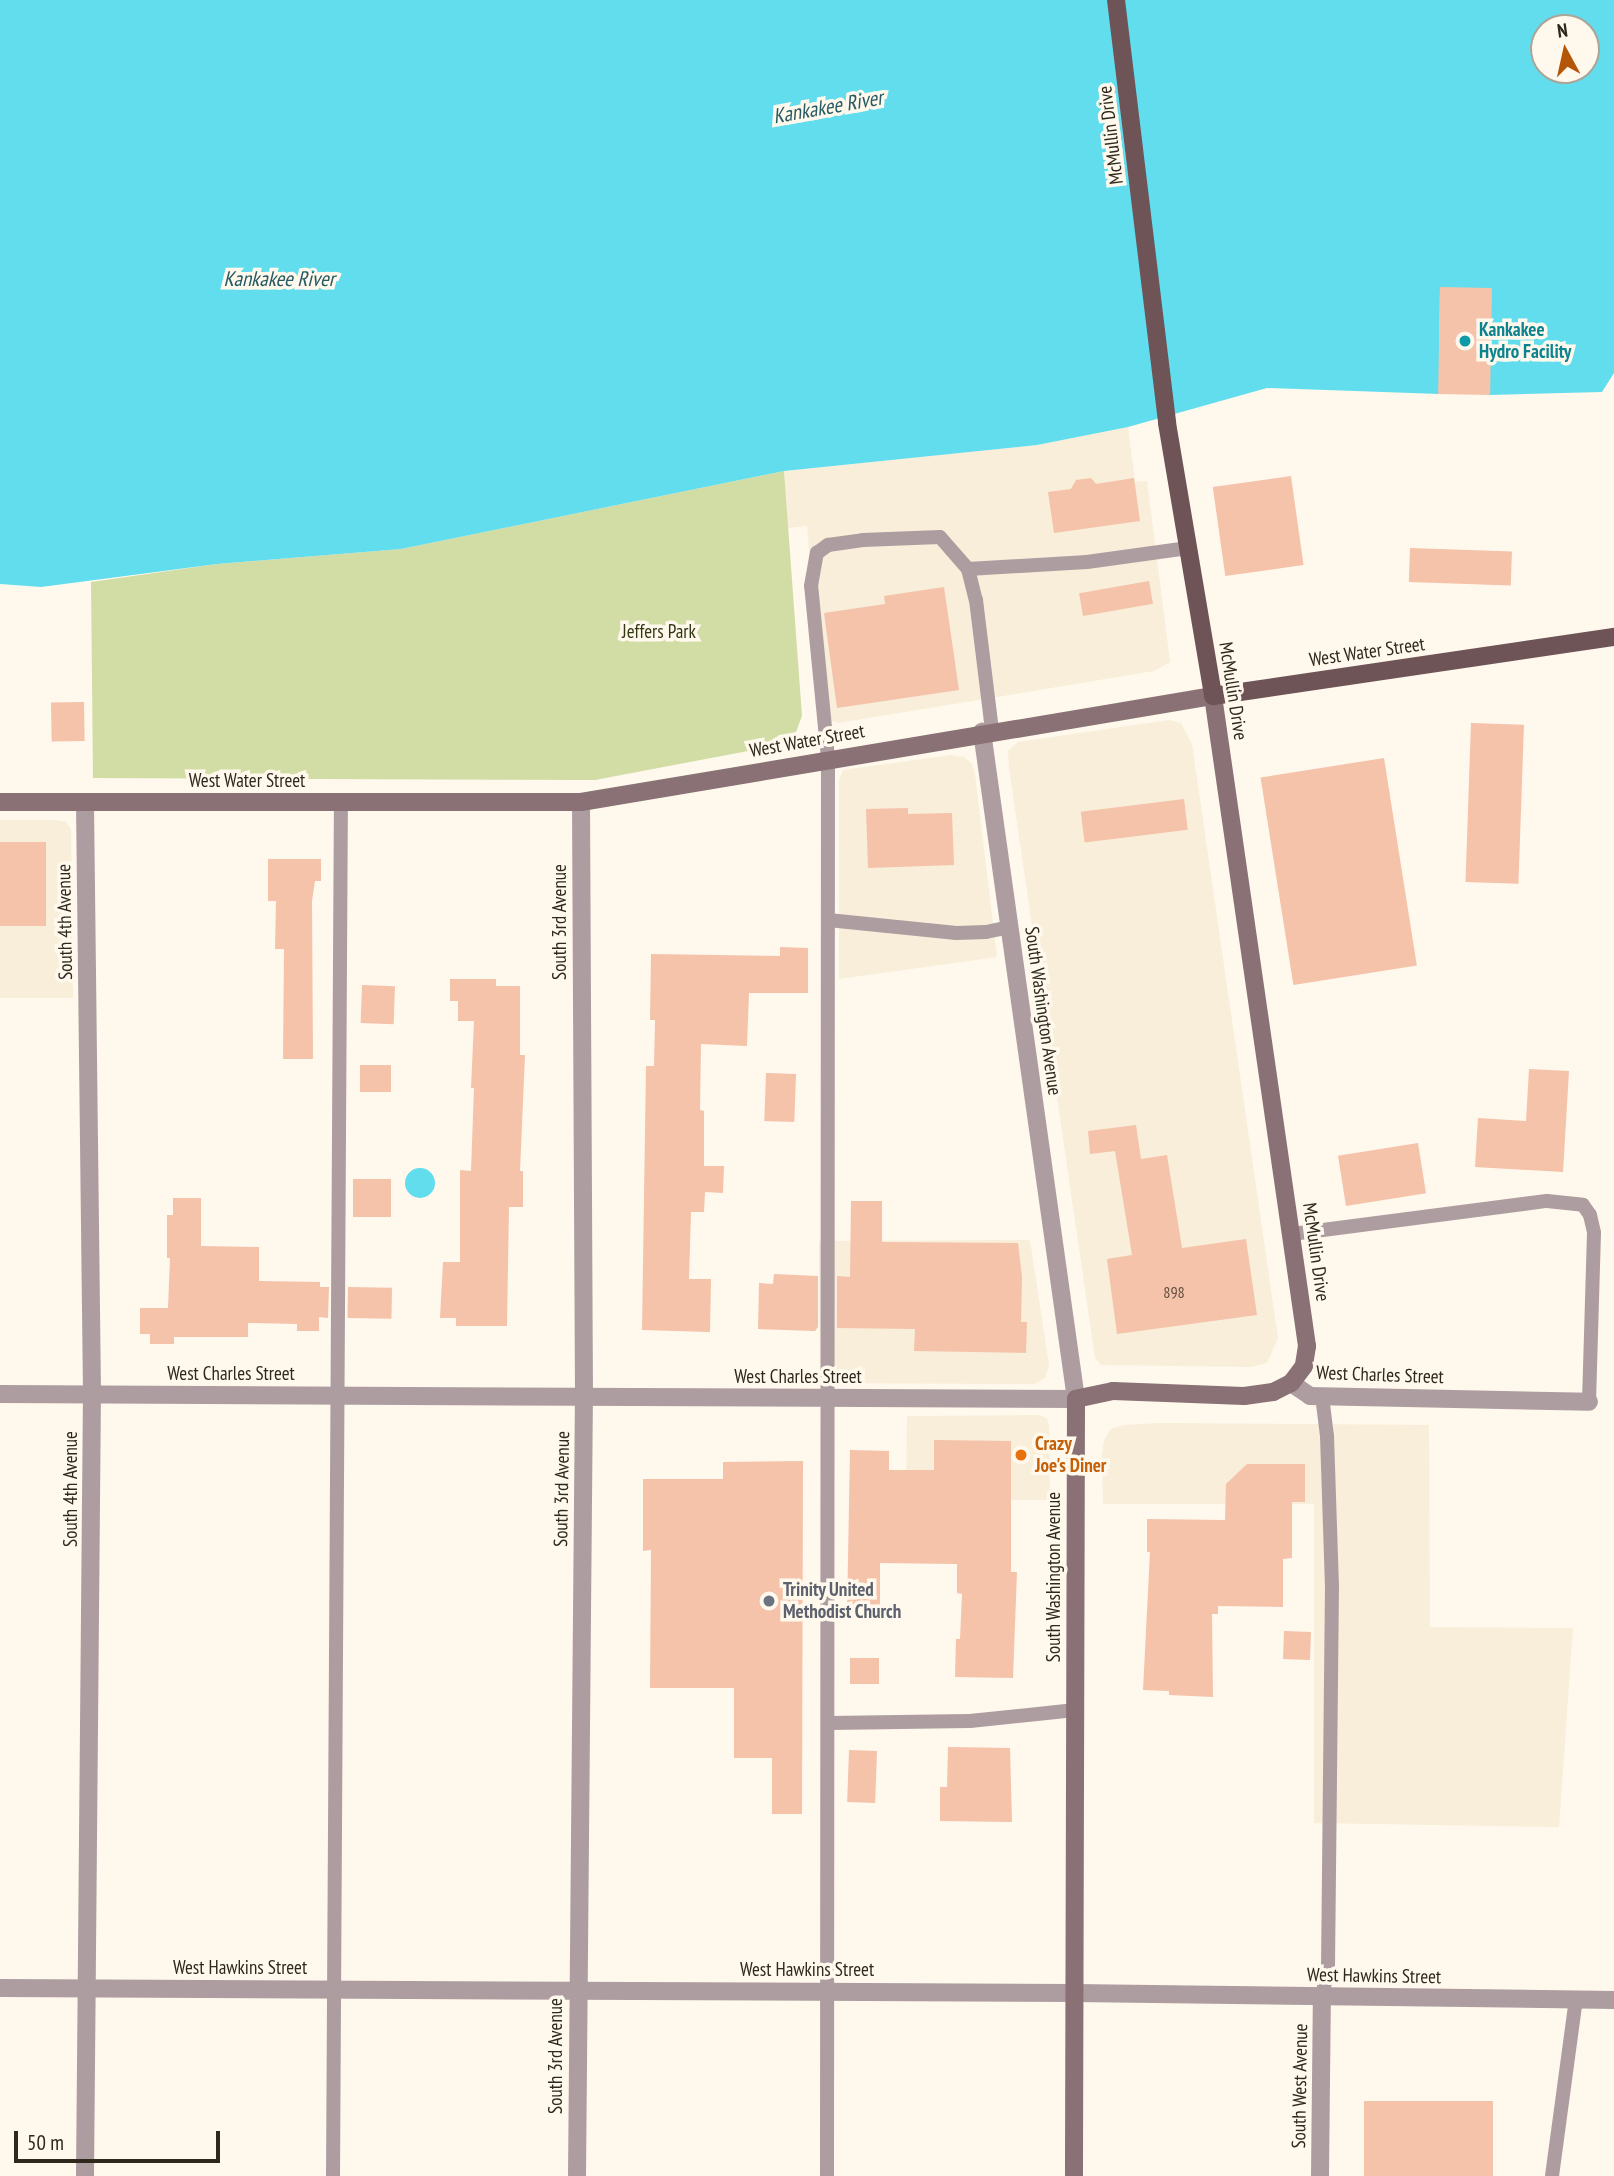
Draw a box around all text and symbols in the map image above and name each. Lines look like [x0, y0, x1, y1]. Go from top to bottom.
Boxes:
north arrow [1530, 14, 1600, 84]
text: N [1556, 18, 1569, 43]
street label: McMullin Drive [1094, 84, 1128, 186]
water label: Kankakee River [771, 85, 885, 129]
water label: Kankakee River [224, 266, 334, 292]
place label: Kankakee Hydro Facility [1479, 319, 1571, 363]
marker: Kankakee Hydro Facility [1457, 333, 1473, 349]
park label: Jeffers Park [622, 621, 696, 643]
street label: West Water Street [1308, 633, 1426, 671]
street label: McMullin Drive [1214, 640, 1252, 742]
street label: West Water Street [748, 720, 866, 762]
street label: West Water Street [189, 770, 305, 792]
street label: South 4th Avenue [53, 864, 77, 980]
street label: South 3rd Avenue [549, 864, 571, 980]
street label: South Washington Avenue [1020, 925, 1066, 1097]
street label: McMullin Drive [1298, 1201, 1334, 1303]
house number: 898 [1163, 1282, 1185, 1302]
street label: West Charles Street [1316, 1361, 1444, 1389]
street label: West Charles Street [167, 1363, 295, 1385]
street label: West Charles Street [734, 1366, 862, 1388]
street label: South 4th Avenue [60, 1431, 82, 1547]
street label: South 3rd Avenue [550, 1431, 574, 1547]
place label: Crazy Joe's Diner [1035, 1433, 1106, 1477]
marker: Crazy Joe's Diner [1013, 1447, 1029, 1463]
street label: South Washington Avenue [1043, 1491, 1065, 1663]
place label: Trinity United Methodist Church [783, 1579, 902, 1623]
marker: Trinity United Methodist Church [761, 1593, 777, 1609]
street label: West Hawkins Street [173, 1957, 307, 1979]
street label: West Hawkins Street [740, 1959, 874, 1981]
street label: West Hawkins Street [1307, 1963, 1441, 1989]
street label: South 3rd Avenue [545, 1998, 567, 2114]
street label: South West Avenue [1288, 2023, 1312, 2149]
scale bar [18, 2116, 224, 2160]
text: 50 m [27, 2129, 64, 2156]

